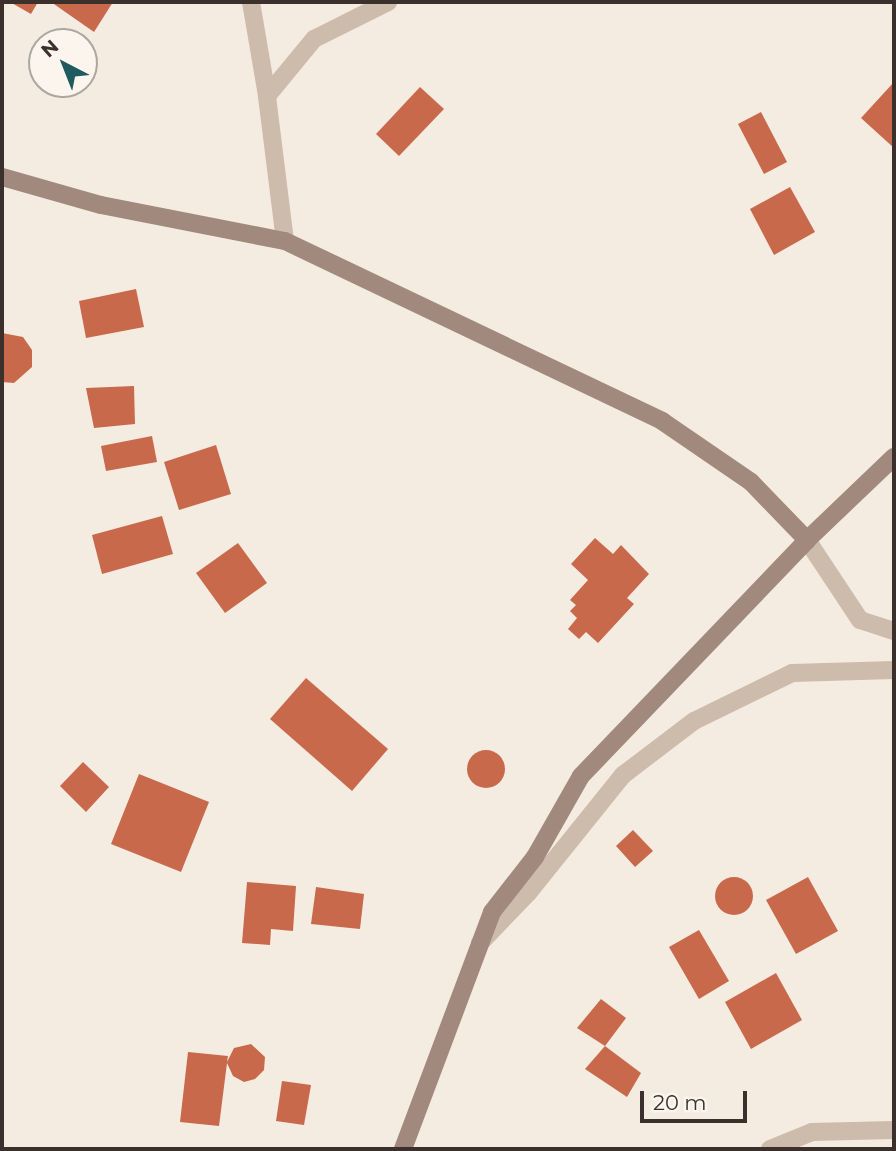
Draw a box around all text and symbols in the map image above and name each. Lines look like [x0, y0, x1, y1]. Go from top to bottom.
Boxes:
north arrow [28, 28, 98, 98]
text: N [37, 35, 63, 62]
scale bar [644, 1078, 751, 1122]
text: 20 m [653, 1090, 707, 1115]

